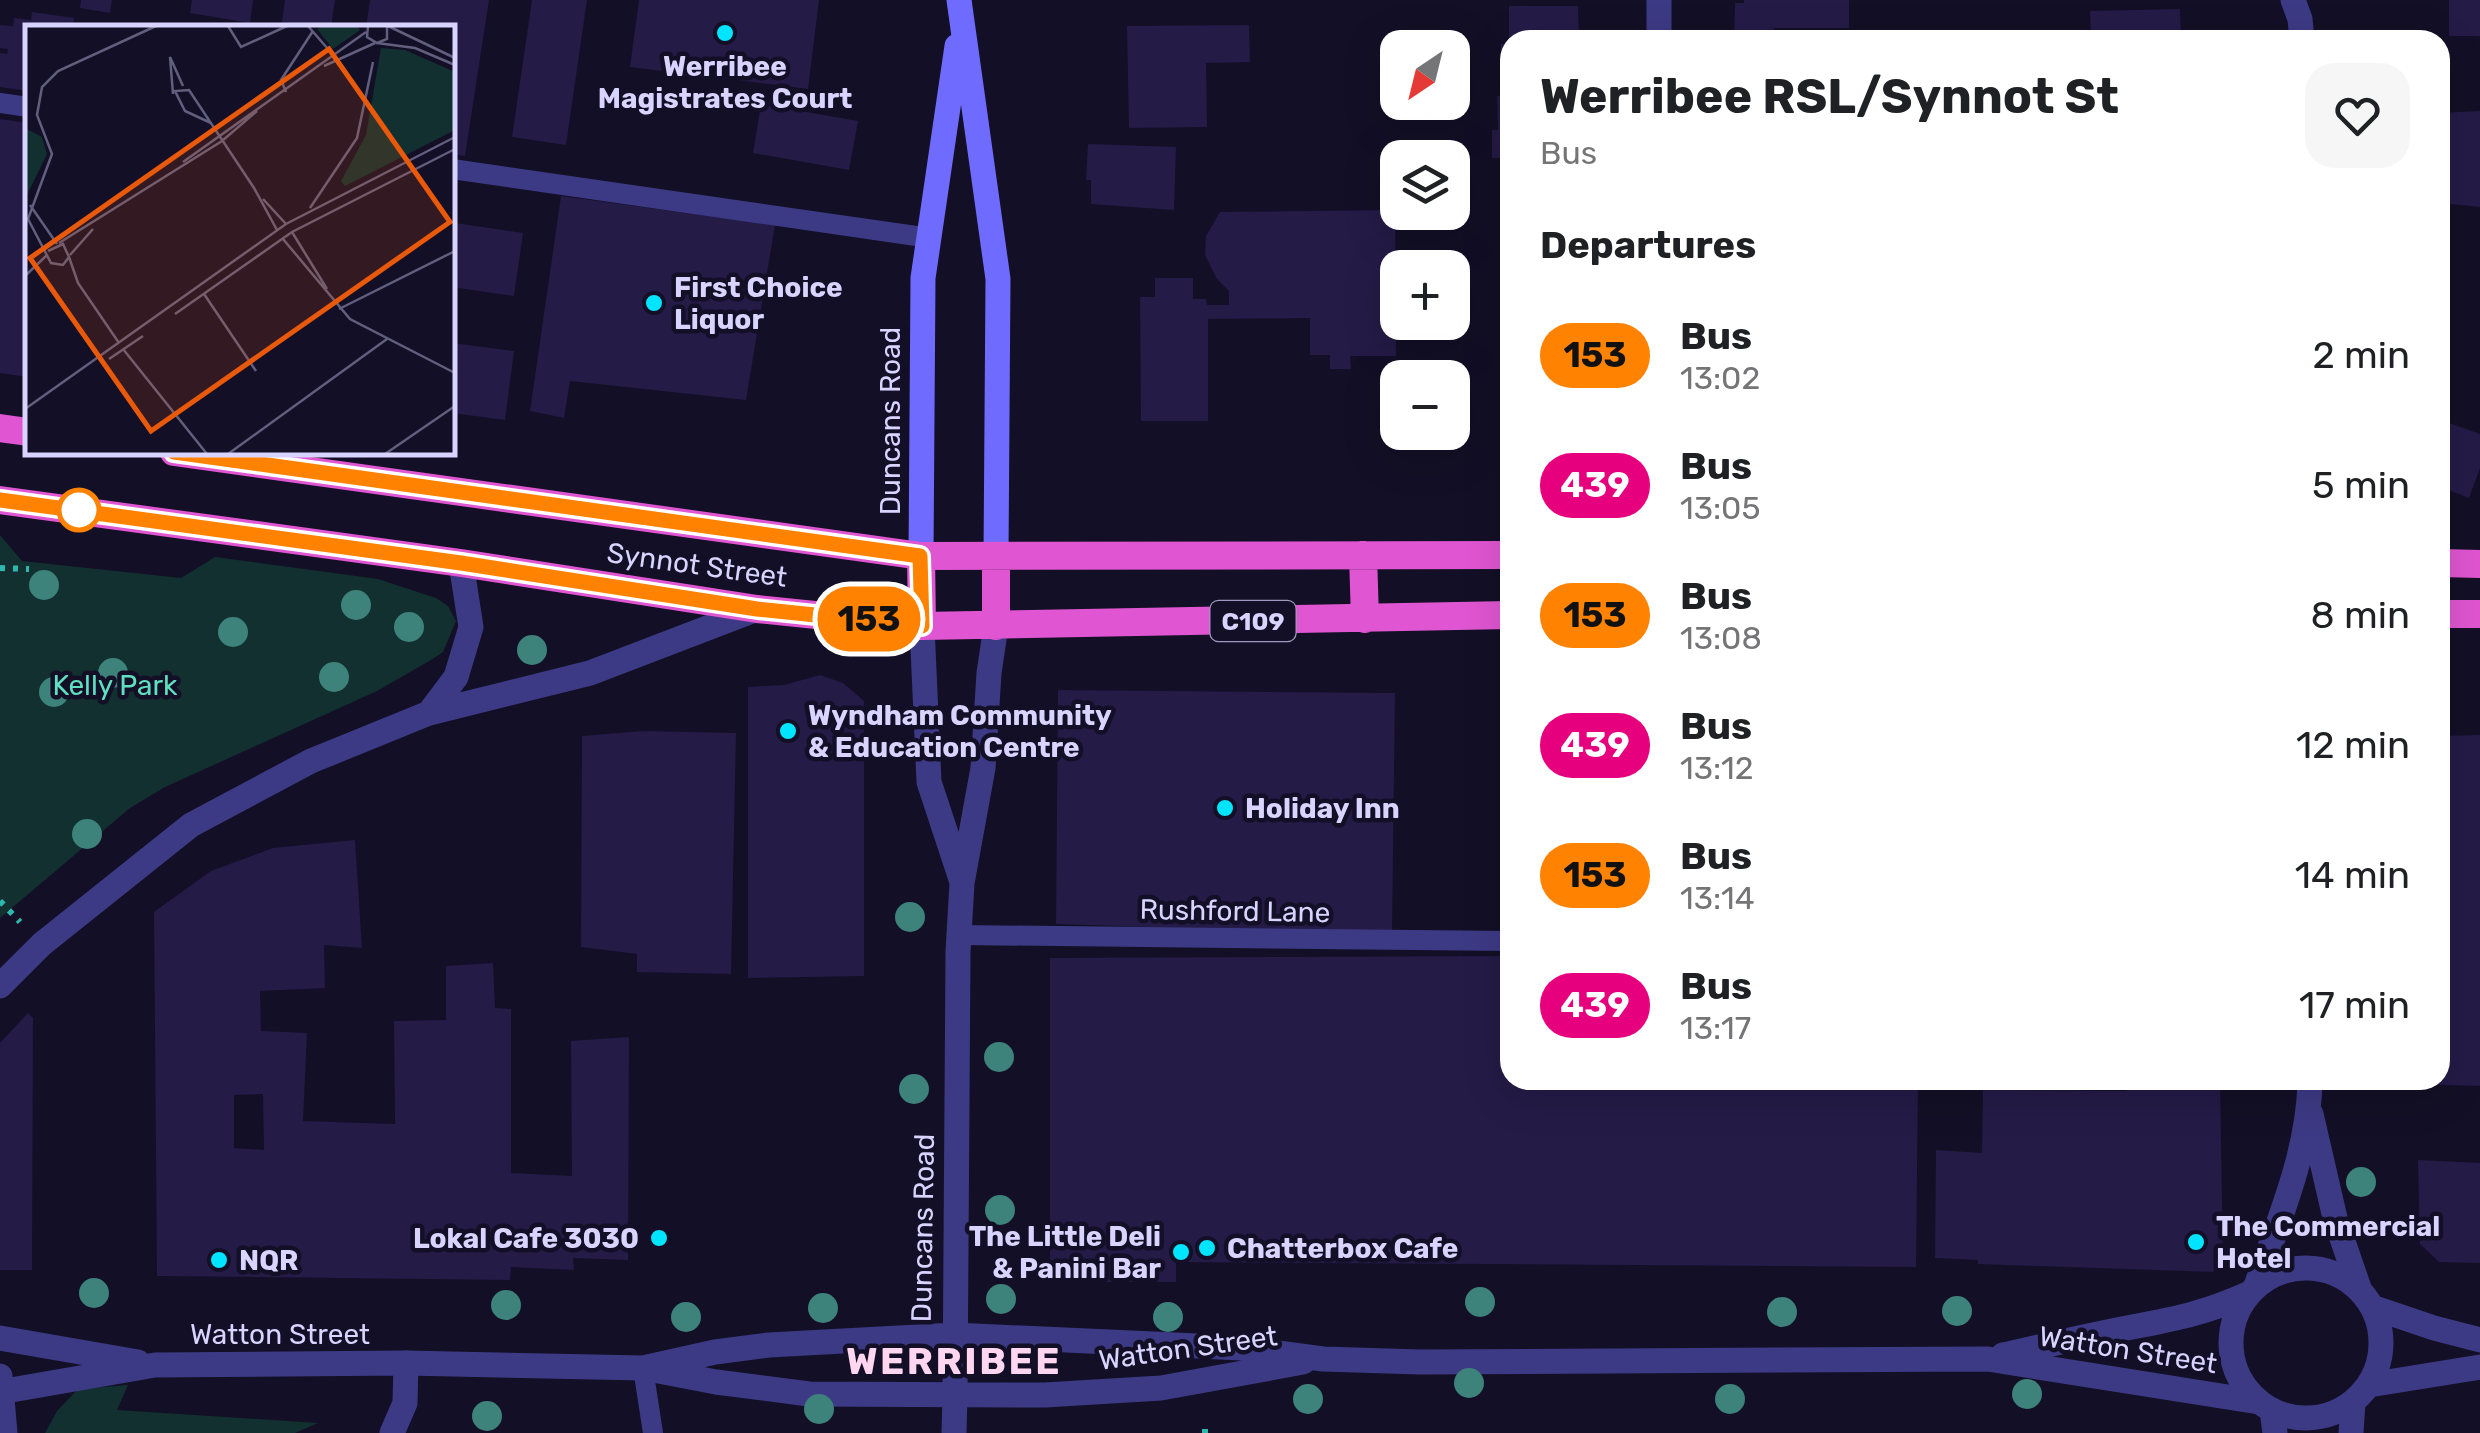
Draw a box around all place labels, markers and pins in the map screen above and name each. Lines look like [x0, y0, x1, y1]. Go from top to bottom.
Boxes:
marker: Werribee Magistrates Court [714, 22, 736, 44]
place label: Werribee Magistrates Court [598, 50, 852, 115]
place label: First Choice Liquor [674, 271, 843, 336]
marker: First Choice Liquor [643, 292, 665, 314]
unlabelled marker [58, 489, 100, 531]
place label: Wyndham Community & Education Centre [808, 699, 1112, 764]
marker: Wyndham Community & Education Centre [777, 720, 799, 742]
place label: Holiday Inn [1245, 792, 1400, 825]
marker: Holiday Inn [1214, 797, 1236, 819]
place label: The Commercial Hotel [2216, 1210, 2440, 1275]
place label: The Little Deli & Panini Bar [969, 1220, 1161, 1285]
place label: Lokal Cafe 3030 [413, 1222, 639, 1255]
marker: Lokal Cafe 3030 [648, 1227, 670, 1249]
marker: The Commercial Hotel [2185, 1231, 2207, 1253]
place label: Chatterbox Cafe [1227, 1232, 1458, 1265]
marker: Chatterbox Cafe [1196, 1237, 1218, 1259]
marker: The Little Deli & Panini Bar [1170, 1241, 1192, 1263]
place label: NQR [239, 1244, 298, 1277]
marker: NQR [208, 1249, 230, 1271]

